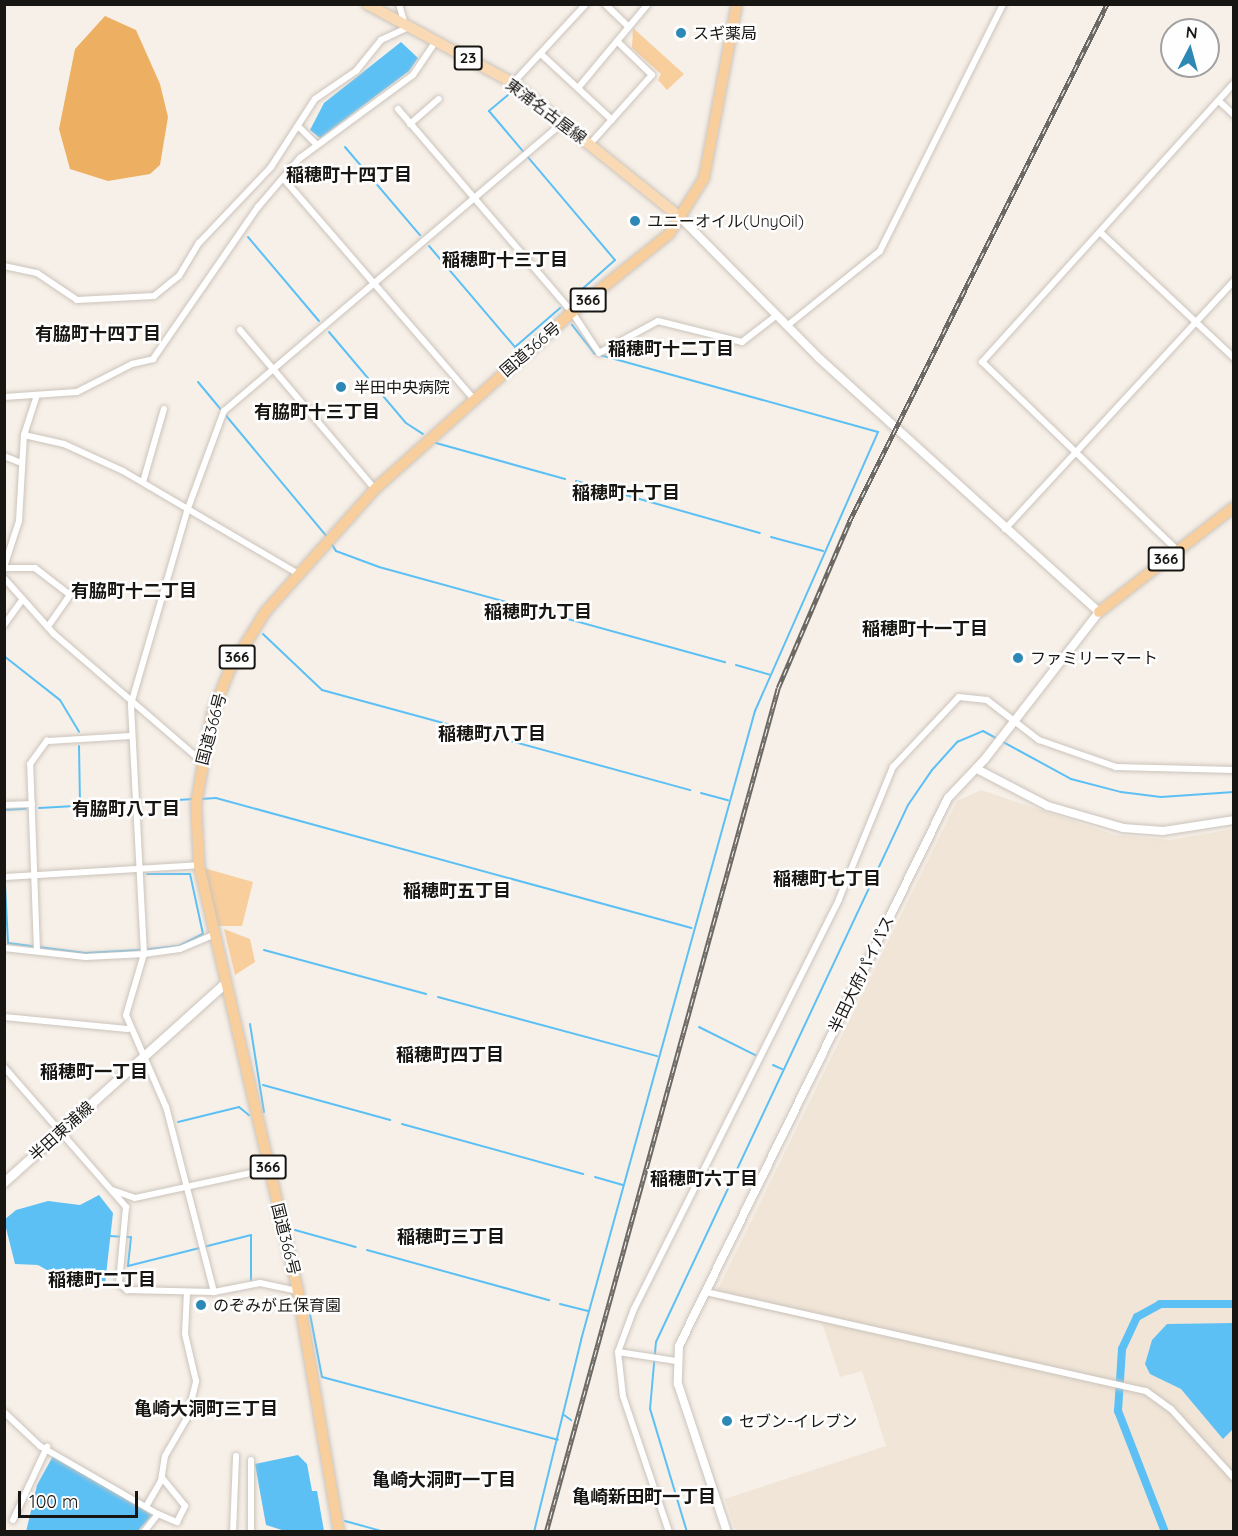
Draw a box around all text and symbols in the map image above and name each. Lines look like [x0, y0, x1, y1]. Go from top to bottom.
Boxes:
north arrow [1160, 18, 1220, 78]
text: N [1185, 22, 1199, 43]
place label: スギ薬局 [693, 23, 757, 43]
marker: スギ薬局 [674, 26, 688, 40]
road number: 23 [453, 46, 483, 70]
street label: 東浦名古屋線 [502, 74, 590, 148]
district label: 稲穂町十四丁目 [286, 164, 412, 186]
place label: ユニーオイル(UnyOil) [647, 211, 804, 231]
marker: ユニーオイル(UnyOil) [628, 214, 642, 228]
district label: 稲穂町十三丁目 [442, 249, 568, 271]
road number: 366 [568, 288, 608, 312]
street label: 国道366号 [496, 318, 564, 380]
district label: 有脇町十四丁目 [35, 323, 161, 345]
district label: 稲穂町十二丁目 [608, 338, 734, 360]
place label: 半田中央病院 [354, 377, 450, 397]
marker: 半田中央病院 [332, 378, 350, 396]
district label: 有脇町十三丁目 [254, 401, 380, 423]
district label: 稲穂町十丁目 [572, 482, 680, 504]
road number: 366 [1146, 547, 1186, 571]
district label: 有脇町十二丁目 [71, 580, 197, 602]
district label: 稲穂町九丁目 [484, 601, 592, 623]
district label: 稲穂町十一丁目 [862, 618, 988, 640]
road number: 366 [218, 645, 256, 669]
place label: ファミリーマート [1030, 648, 1158, 668]
marker: ファミリーマート [1011, 651, 1025, 665]
street label: 国道366号 [192, 691, 230, 767]
district label: 稲穂町八丁目 [438, 723, 546, 745]
district label: 有脇町八丁目 [72, 798, 180, 820]
district label: 稲穂町七丁目 [773, 868, 881, 890]
district label: 稲穂町五丁目 [403, 880, 511, 902]
street label: 半田大府パイパス [824, 912, 898, 1036]
district label: 稲穂町四丁目 [396, 1044, 504, 1066]
district label: 稲穂町一丁目 [40, 1061, 148, 1083]
street label: 半田東浦線 [25, 1097, 97, 1165]
road number: 366 [248, 1155, 288, 1179]
district label: 稲穂町六丁目 [650, 1168, 758, 1190]
street label: 国道366号 [268, 1201, 304, 1277]
district label: 稲穂町三丁目 [397, 1226, 505, 1248]
district label: 稲穂町二丁目 [48, 1269, 156, 1291]
place label: のぞみが丘保育園 [213, 1295, 341, 1315]
marker: のぞみが丘保育園 [194, 1298, 208, 1312]
district label: 亀崎大洞町三丁目 [134, 1398, 278, 1420]
place label: セブン-イレブン [739, 1411, 857, 1431]
marker: セブン-イレブン [720, 1414, 734, 1428]
district label: 亀崎大洞町一丁目 [372, 1469, 516, 1491]
scale bar [21, 1479, 141, 1517]
district label: 亀崎新田町一丁目 [572, 1486, 716, 1508]
text: 100 m [29, 1490, 78, 1513]

